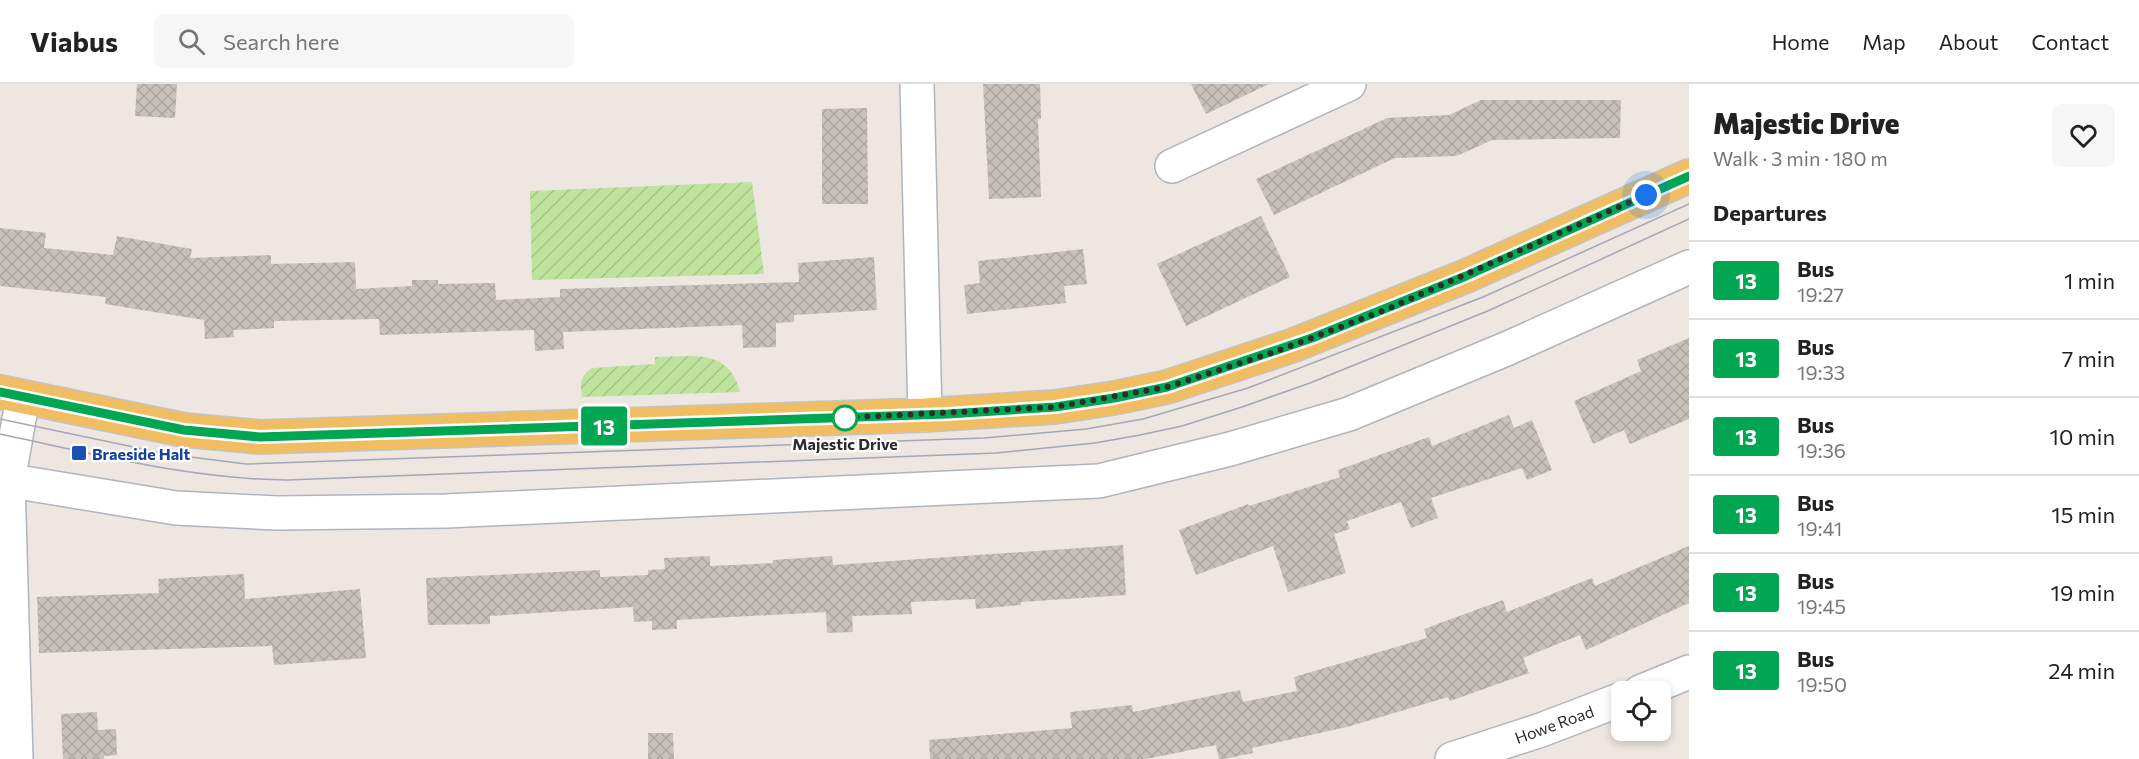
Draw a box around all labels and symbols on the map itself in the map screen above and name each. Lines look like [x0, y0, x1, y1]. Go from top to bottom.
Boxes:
your location [1631, 180, 1661, 210]
marker: Majestic Drive [832, 405, 858, 431]
line badge: 13 [577, 406, 631, 446]
place label: Majestic Drive [792, 434, 898, 453]
marker: Braeside Halt [70, 444, 88, 462]
place label: Braeside Halt [92, 444, 190, 463]
street label: Howe Road [1512, 701, 1596, 747]

